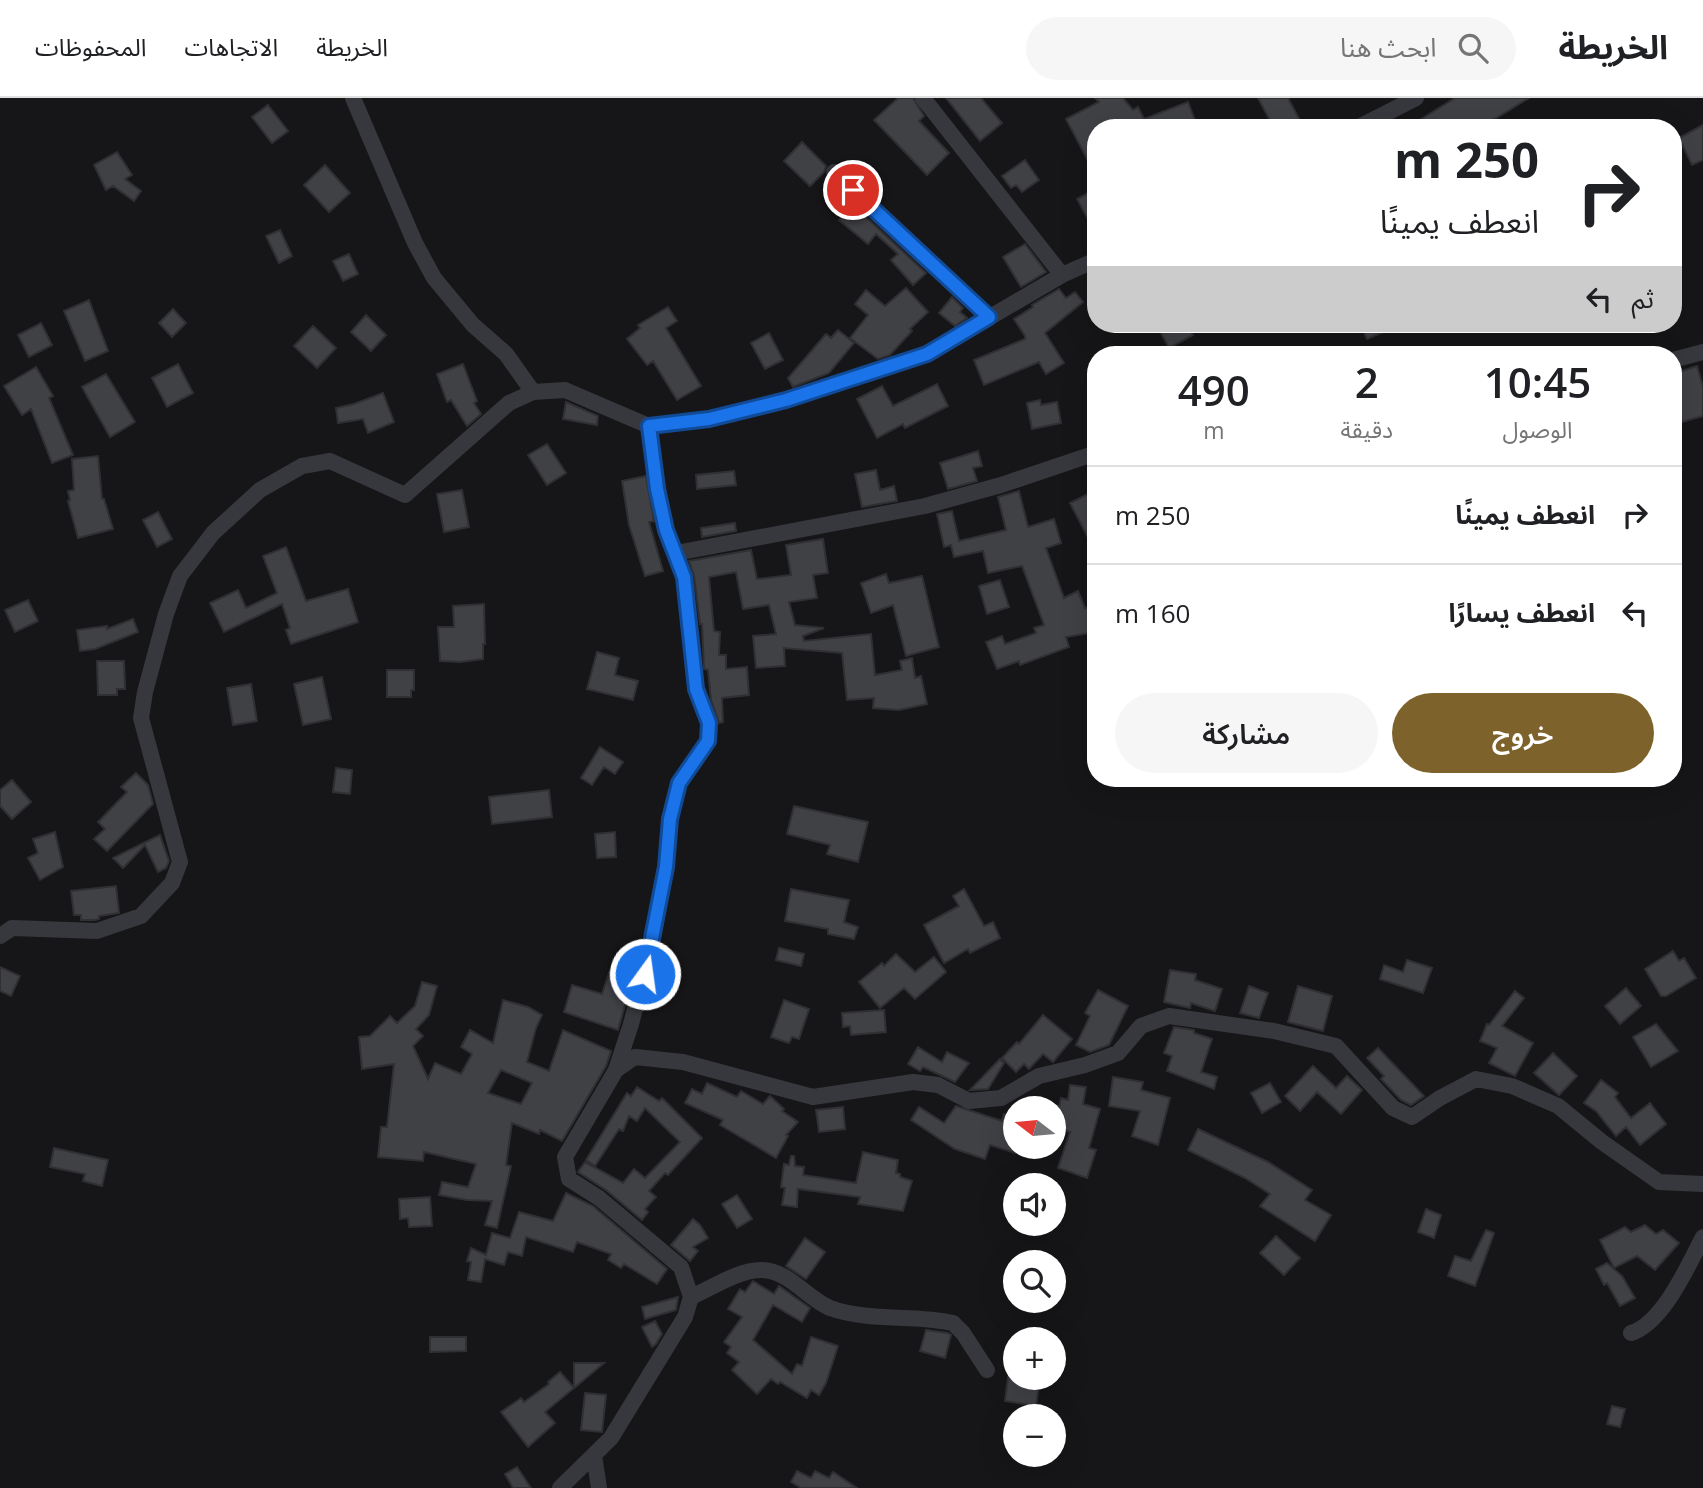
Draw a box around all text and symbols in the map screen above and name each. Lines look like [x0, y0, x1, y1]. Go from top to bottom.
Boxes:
search box [1026, 17, 1516, 80]
text: الخريطة [1558, 24, 1668, 69]
text: ابحث هنا [1340, 29, 1436, 65]
icon: search [1454, 29, 1492, 67]
text: المحفوظات [35, 30, 146, 63]
text: الاتجاهات [184, 30, 278, 63]
text: الخريطة [316, 30, 388, 63]
text: 250 m [1394, 126, 1539, 192]
icon: right [1563, 147, 1654, 238]
pin [823, 160, 883, 220]
icon: arrive [834, 171, 872, 209]
text: انعطف يمينًا [1380, 199, 1539, 242]
icon: left [1580, 280, 1618, 318]
text: ثم [1632, 280, 1654, 316]
text: 2 [1355, 353, 1379, 410]
text: 10:45 [1484, 353, 1591, 410]
text: 490 [1178, 361, 1250, 418]
text: دقيقة [1341, 413, 1393, 445]
text: الوصول [1503, 413, 1572, 445]
text: m [1203, 414, 1224, 446]
text: انعطف يمينًا [1455, 496, 1595, 532]
icon: right [1616, 496, 1654, 534]
text: 250 m [1115, 497, 1190, 533]
text: انعطف يسارًا [1449, 594, 1595, 630]
icon: left [1616, 594, 1654, 632]
text: 160 m [1115, 595, 1190, 631]
button: مشاركة [1115, 693, 1378, 773]
button: خروج [1392, 693, 1654, 773]
position arrow [608, 937, 682, 1011]
north arrow [1003, 1096, 1066, 1158]
map controls [1003, 1096, 1066, 1467]
button: sound [1003, 1173, 1066, 1236]
button: search [1003, 1250, 1066, 1313]
button: + [1003, 1327, 1066, 1390]
button: − [1003, 1404, 1066, 1467]

